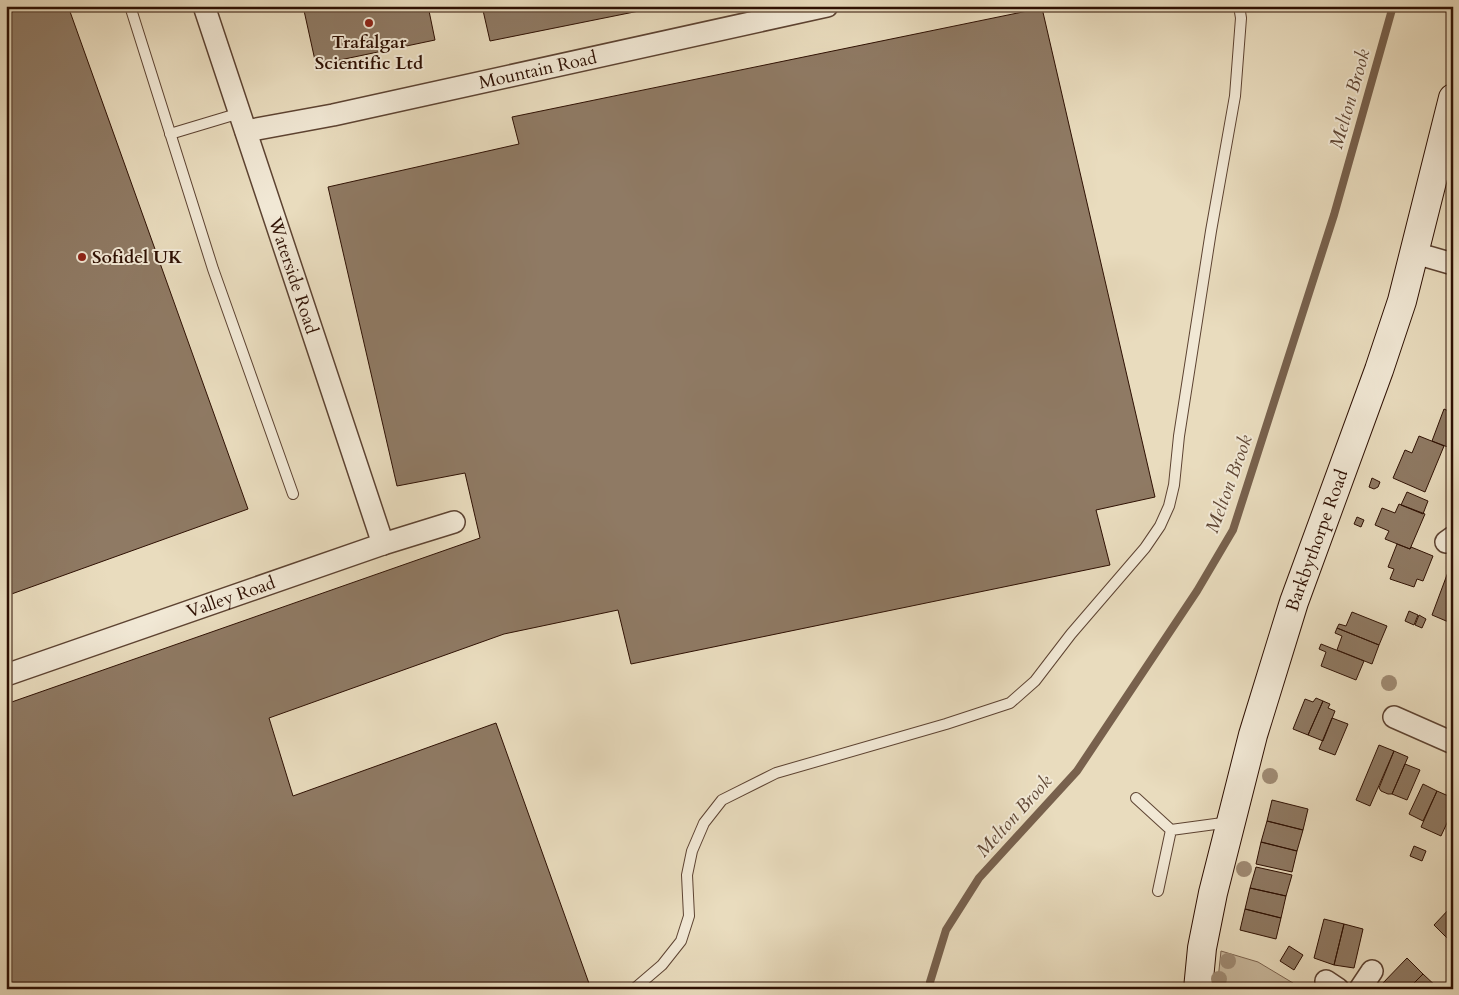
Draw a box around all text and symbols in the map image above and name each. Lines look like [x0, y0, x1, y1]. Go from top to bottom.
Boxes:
marker: Trafalgar Scientific Ltd [363, 17, 375, 29]
place label: Trafalgar Scientific Ltd [315, 30, 424, 76]
street label: Mountain Road [476, 45, 599, 95]
water label: Melton Brook [1323, 45, 1377, 152]
street label: Waterside Road [262, 213, 325, 337]
place label: Sofidel UK [92, 245, 183, 270]
marker: Sofidel UK [76, 251, 88, 263]
water label: Melton Brook [1199, 431, 1259, 537]
street label: Barkbythorpe Road [1279, 466, 1354, 614]
street label: Valley Road [183, 570, 279, 624]
water label: Melton Brook [970, 769, 1058, 863]

